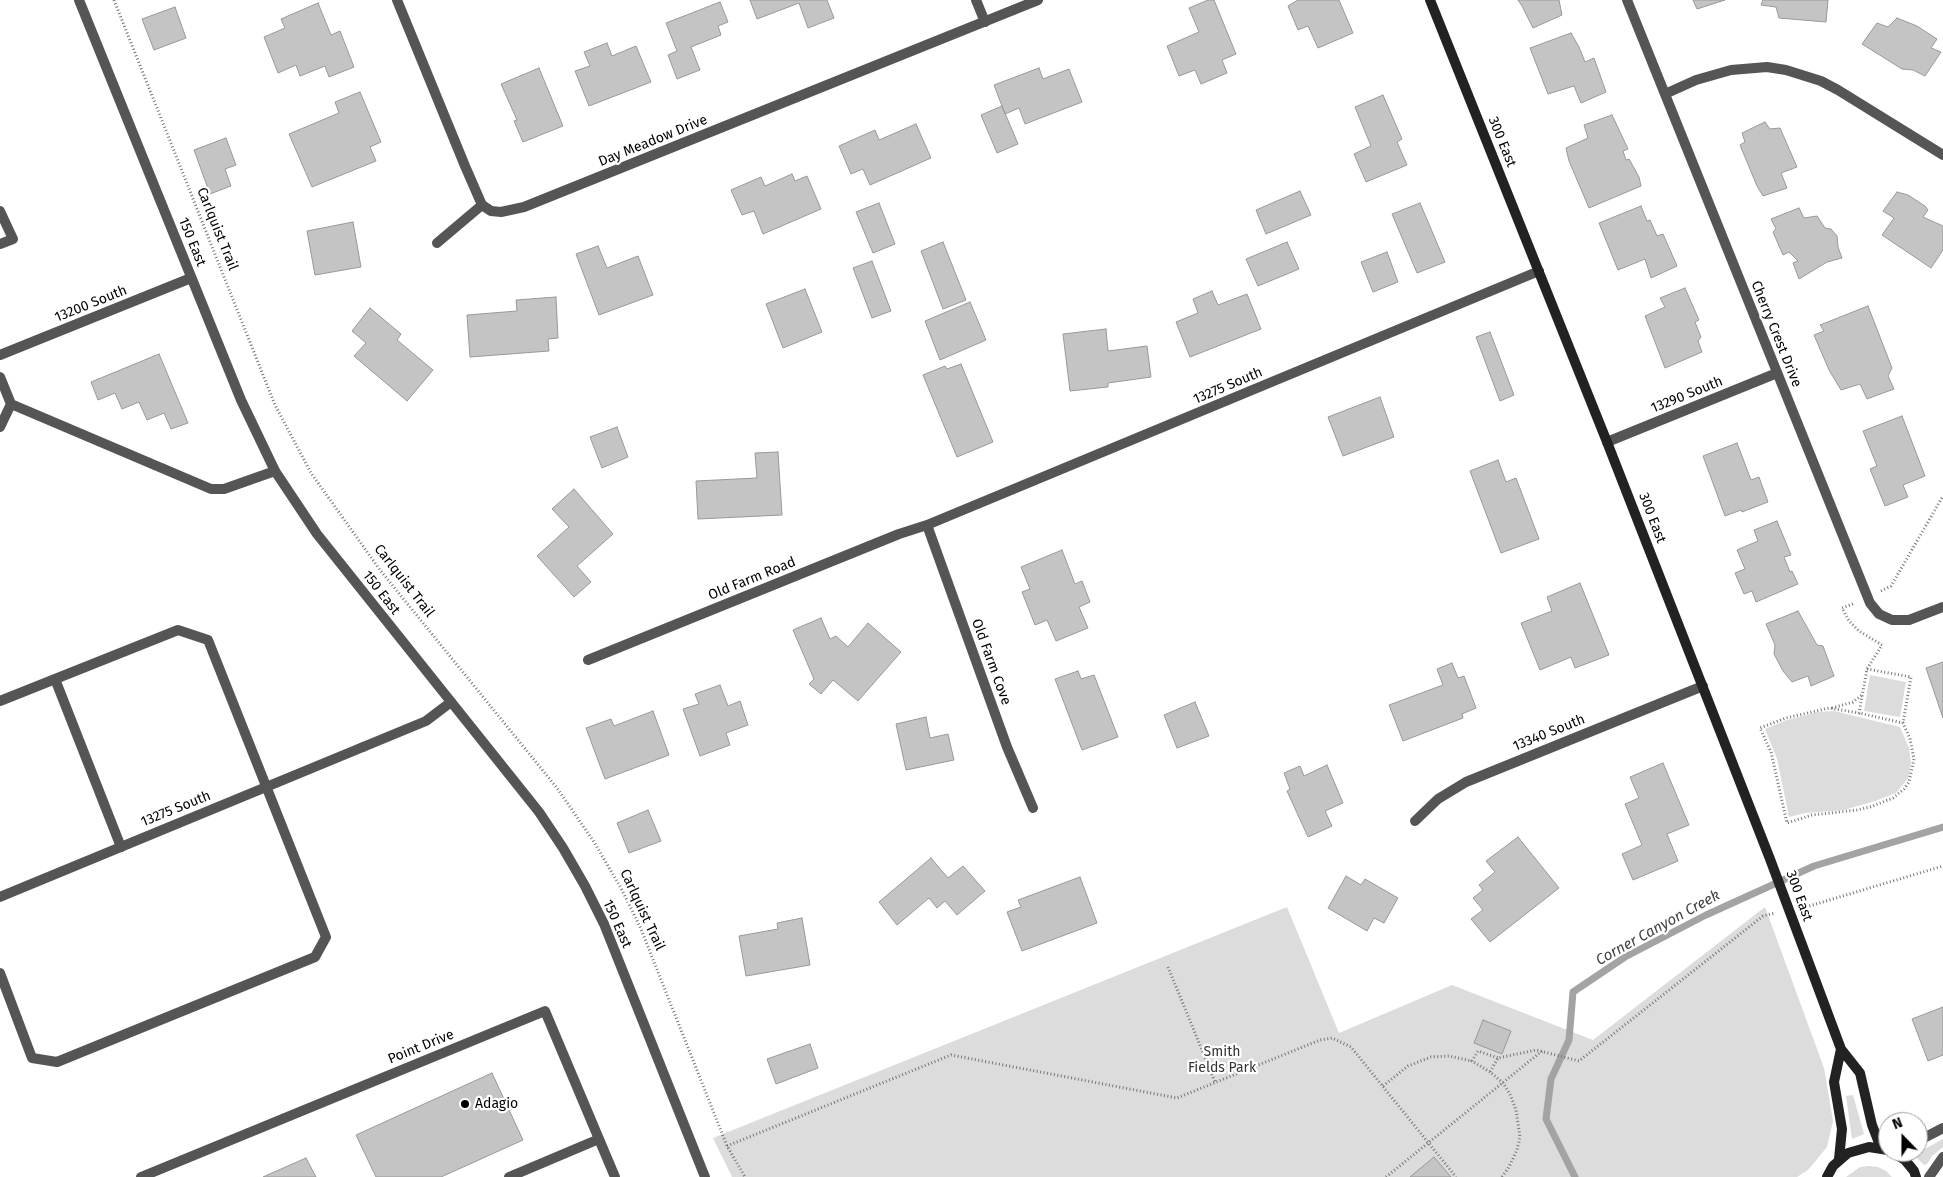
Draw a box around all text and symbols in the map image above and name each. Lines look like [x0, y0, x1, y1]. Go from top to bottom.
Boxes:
street label: Day Meadow Drive [596, 111, 710, 171]
street label: 300 East [1484, 114, 1520, 170]
street label: Carlquist Trail [193, 185, 241, 273]
street label: 150 East [175, 215, 209, 269]
street label: Cherry Crest Drive [1747, 278, 1805, 390]
street label: 13200 South [52, 282, 130, 326]
street label: 13275 South [1191, 364, 1265, 408]
street label: 13290 South [1649, 373, 1725, 417]
street label: 300 East [1635, 490, 1669, 546]
street label: Carlquist Trail [370, 541, 438, 621]
street label: Old Farm Road [706, 554, 798, 604]
street label: 150 East [359, 568, 403, 618]
street label: Old Farm Cove [968, 617, 1014, 707]
street label: 13340 South [1511, 711, 1587, 755]
street label: 13275 South [139, 787, 213, 831]
street label: Carlquist Trail [616, 867, 668, 953]
street label: 300 East [1782, 868, 1816, 924]
water label: Corner Canyon Creek [1593, 886, 1723, 970]
street label: 150 East [599, 897, 635, 951]
street label: Point Drive [386, 1026, 456, 1068]
park label: Smith Fields Park [1188, 1044, 1256, 1076]
place label: Adagio [475, 1096, 518, 1112]
marker: Adagio [459, 1098, 471, 1110]
north arrow [1878, 1112, 1928, 1162]
text: N [1890, 1114, 1905, 1133]

